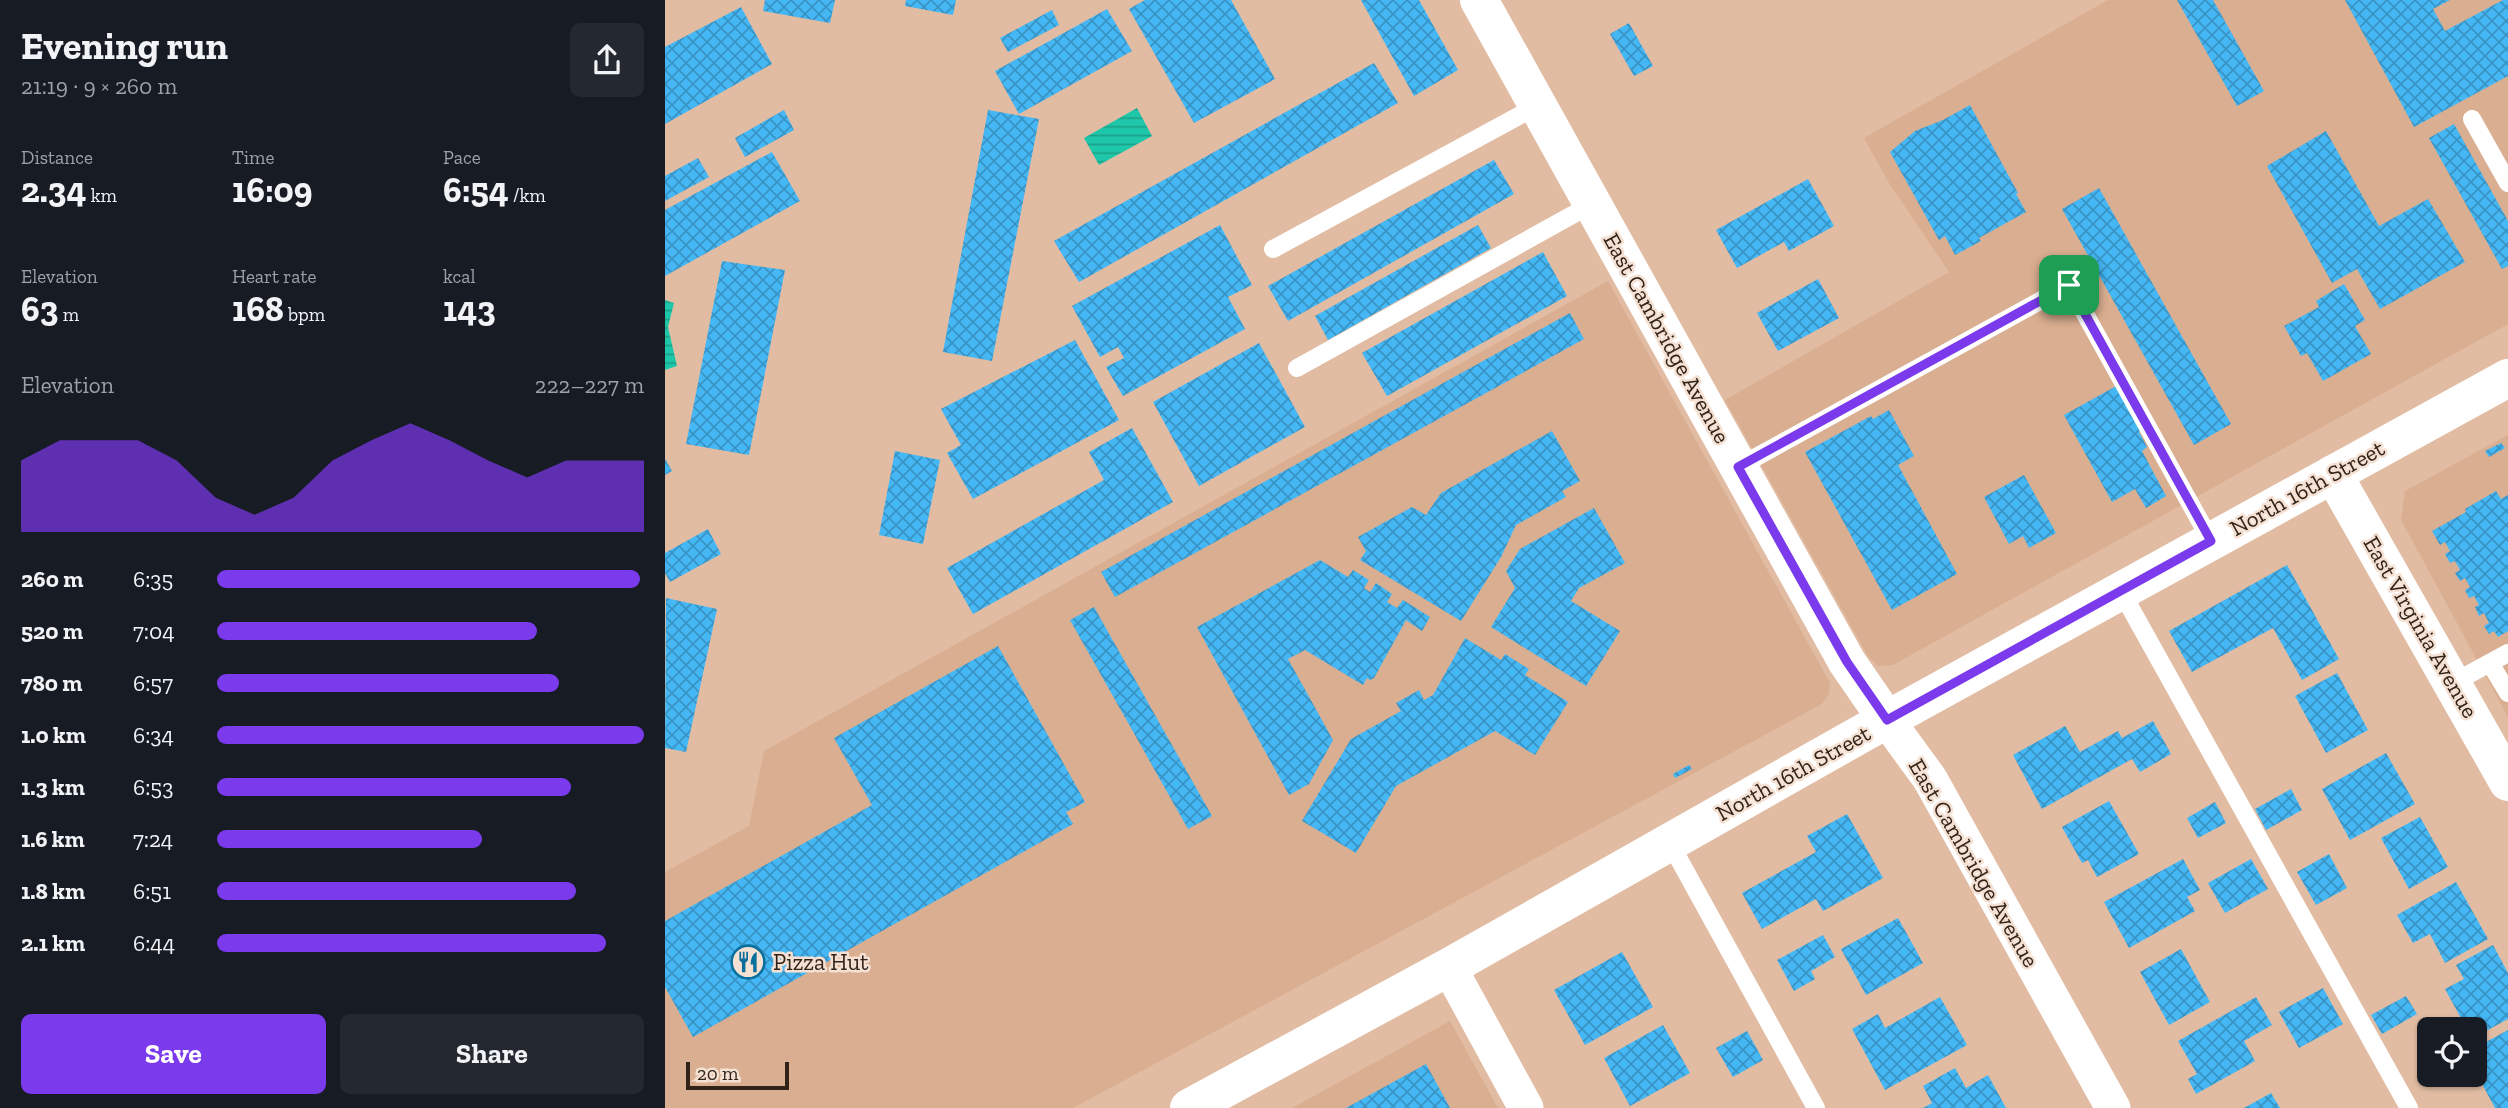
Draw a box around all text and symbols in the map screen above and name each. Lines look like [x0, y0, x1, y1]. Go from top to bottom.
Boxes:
text: Evening run [21, 23, 228, 69]
button: share [570, 23, 644, 97]
text: 21:19 · 9 × 260 m [21, 72, 177, 100]
text: Distance [21, 146, 93, 169]
text: Time [232, 146, 274, 169]
text: Pace [443, 146, 481, 169]
text: 2.34 [21, 169, 86, 211]
text: 16:09 [232, 169, 312, 211]
text: 6:54 [443, 169, 509, 211]
text: km [86, 184, 117, 207]
text: /km [509, 184, 546, 207]
street label: East Cambridge Avenue [1598, 228, 1736, 448]
pin [2039, 255, 2099, 315]
text: Elevation [21, 265, 98, 288]
text: Heart rate [232, 265, 317, 288]
text: kcal [443, 265, 476, 288]
icon: arrive [2050, 266, 2088, 304]
text: 63 [21, 288, 58, 330]
text: 168 [232, 288, 284, 330]
text: 143 [443, 288, 496, 330]
text: m [58, 303, 79, 326]
text: bpm [284, 303, 325, 326]
text: Elevation [21, 371, 114, 399]
text: 222–227 m [535, 371, 644, 399]
street label: North 16th Street [2225, 434, 2390, 542]
street label: East Virginia Avenue [2358, 531, 2484, 723]
text: 260 m [21, 565, 83, 593]
text: 6:35 [133, 565, 173, 593]
text: 520 m [21, 617, 83, 645]
text: 7:04 [133, 617, 175, 645]
text: 780 m [21, 669, 82, 697]
text: 6:57 [133, 669, 173, 697]
street label: North 16th Street [1711, 719, 1876, 827]
text: 1.0 km [21, 721, 86, 749]
text: 6:34 [133, 721, 174, 749]
street label: East Cambridge Avenue [1903, 754, 2045, 972]
text: 1.3 km [21, 773, 85, 801]
text: 6:53 [133, 773, 173, 801]
text: 1.6 km [21, 825, 85, 853]
text: 7:24 [133, 825, 173, 853]
text: 1.8 km [21, 877, 85, 905]
text: 6:51 [133, 877, 171, 905]
text: 2.1 km [21, 929, 85, 957]
text: 6:44 [133, 929, 175, 957]
restaurant icon: Pizza Hut [729, 943, 767, 981]
place label: Pizza Hut [773, 948, 869, 976]
button: Save [21, 1014, 326, 1094]
button: Share [340, 1014, 644, 1094]
map controls [2417, 1017, 2487, 1087]
button: locate [2417, 1017, 2487, 1087]
scale bar [686, 1059, 789, 1091]
text: 20 m [697, 1062, 738, 1085]

